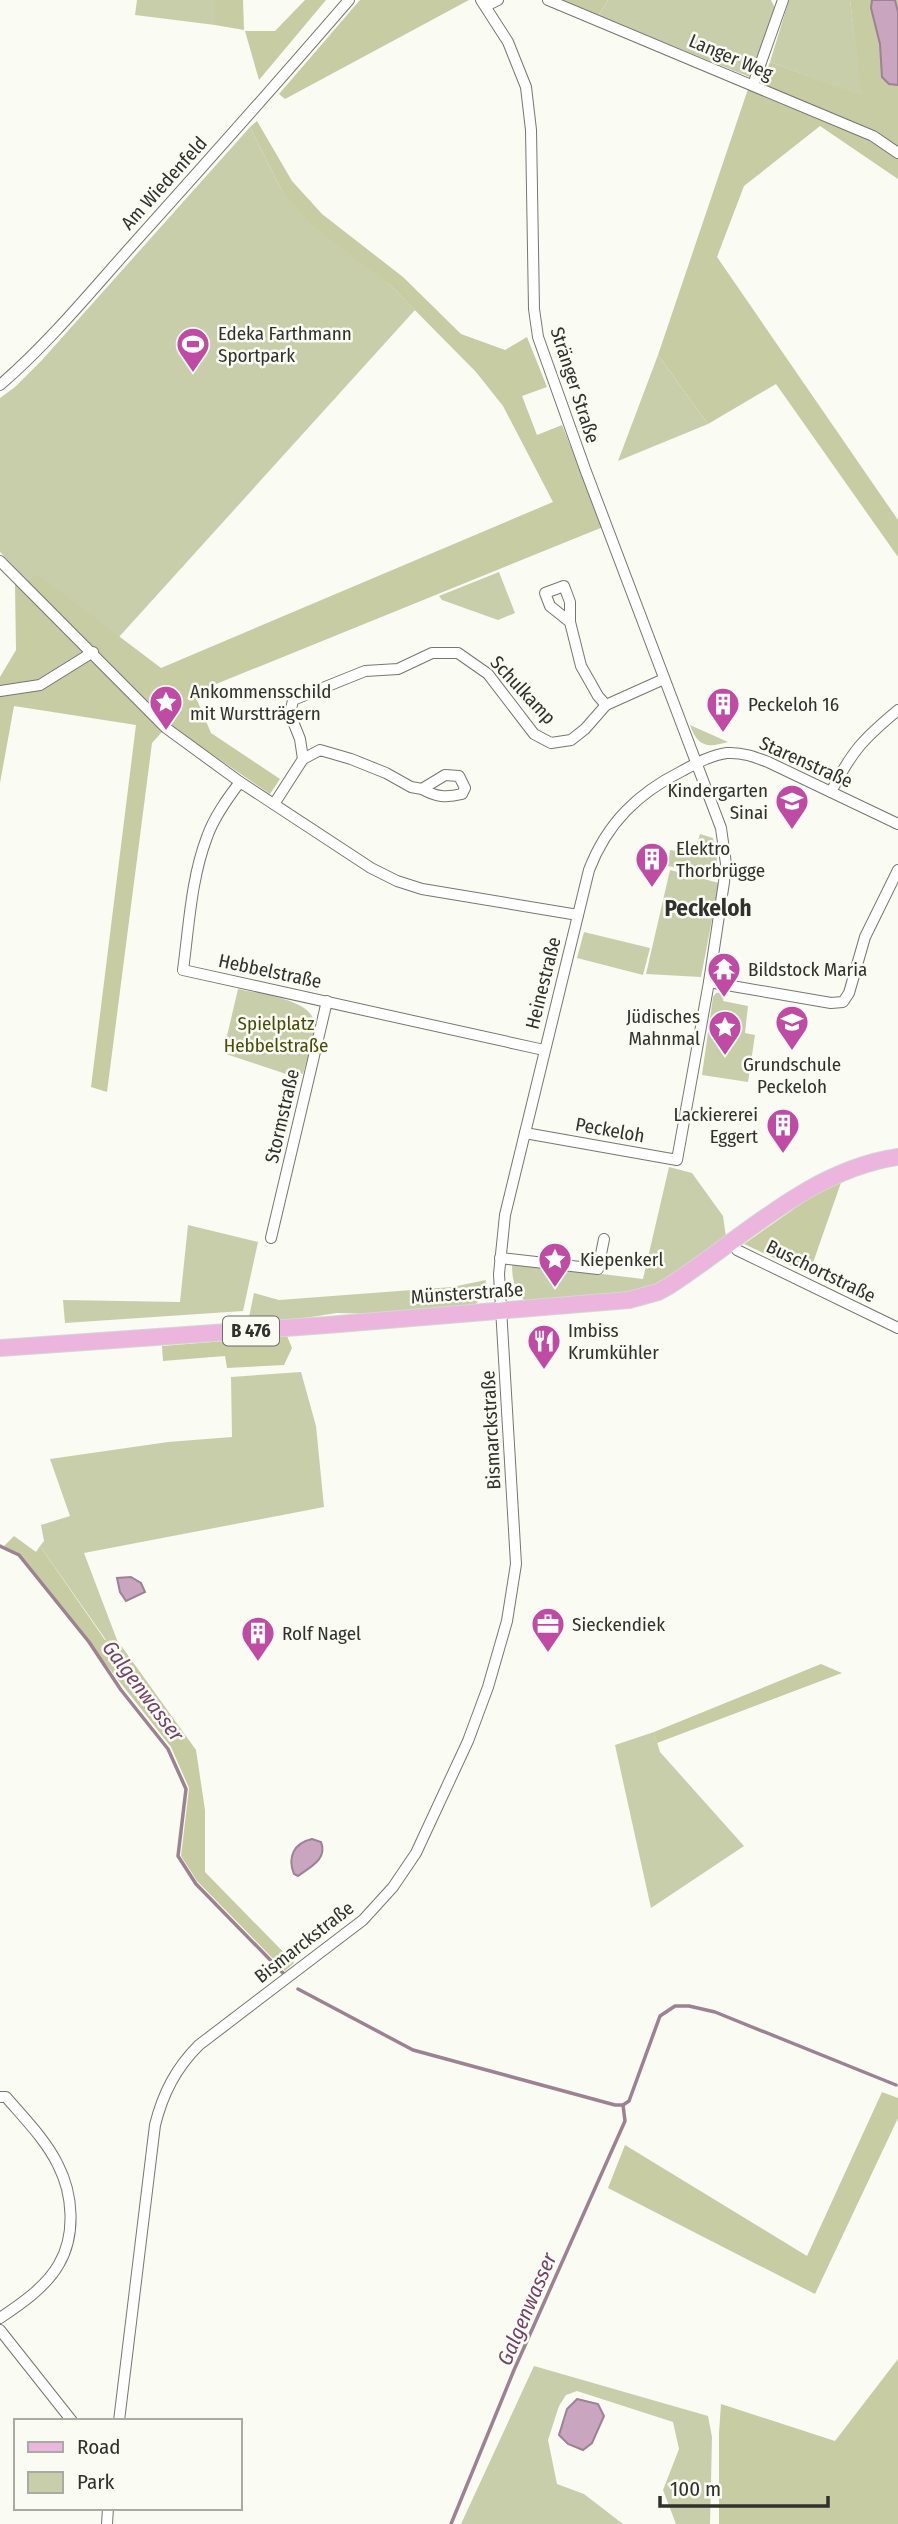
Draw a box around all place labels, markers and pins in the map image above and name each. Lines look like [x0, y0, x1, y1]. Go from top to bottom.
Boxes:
place label: Edeka Farthmann Sportpark [218, 322, 352, 367]
sports icon: Edeka Farthmann Sportpark [174, 325, 212, 374]
place label: Ankommensschild mit Wurstträgern [190, 680, 331, 725]
place icon: Ankommensschild mit Wurstträgern [147, 683, 185, 732]
building icon: Peckeloh 16 [704, 685, 742, 734]
place label: Peckeloh 16 [748, 693, 839, 716]
place label: Kindergarten Sinai [667, 779, 768, 824]
school or university icon: Kindergarten Sinai [773, 782, 811, 831]
place label: Elektro Thorbrügge [676, 837, 765, 882]
building icon: Elektro Thorbrügge [633, 840, 671, 889]
temple icon: Bildstock Maria [705, 950, 743, 999]
place label: Bildstock Maria [748, 958, 867, 981]
school or university icon: Grundschule Peckeloh [773, 1003, 811, 1052]
place label: Jüdisches Mahnmal [626, 1005, 700, 1050]
place icon: Jüdisches Mahnmal [706, 1008, 744, 1057]
place label: Grundschule Peckeloh [743, 1053, 841, 1098]
place label: Lackiererei Eggert [673, 1103, 759, 1148]
building icon: Lackiererei Eggert [764, 1106, 802, 1155]
place icon: Kiepenkerl [536, 1240, 574, 1289]
place label: Kiepenkerl [580, 1248, 663, 1271]
place label: Imbiss Krumkühler [568, 1319, 659, 1364]
restaurant icon: Imbiss Krumkühler [525, 1322, 563, 1371]
office icon: Sieckendiek [529, 1605, 567, 1654]
place label: Sieckendiek [572, 1613, 665, 1636]
building icon: Rolf Nagel [239, 1614, 277, 1663]
place label: Rolf Nagel [282, 1622, 361, 1645]

